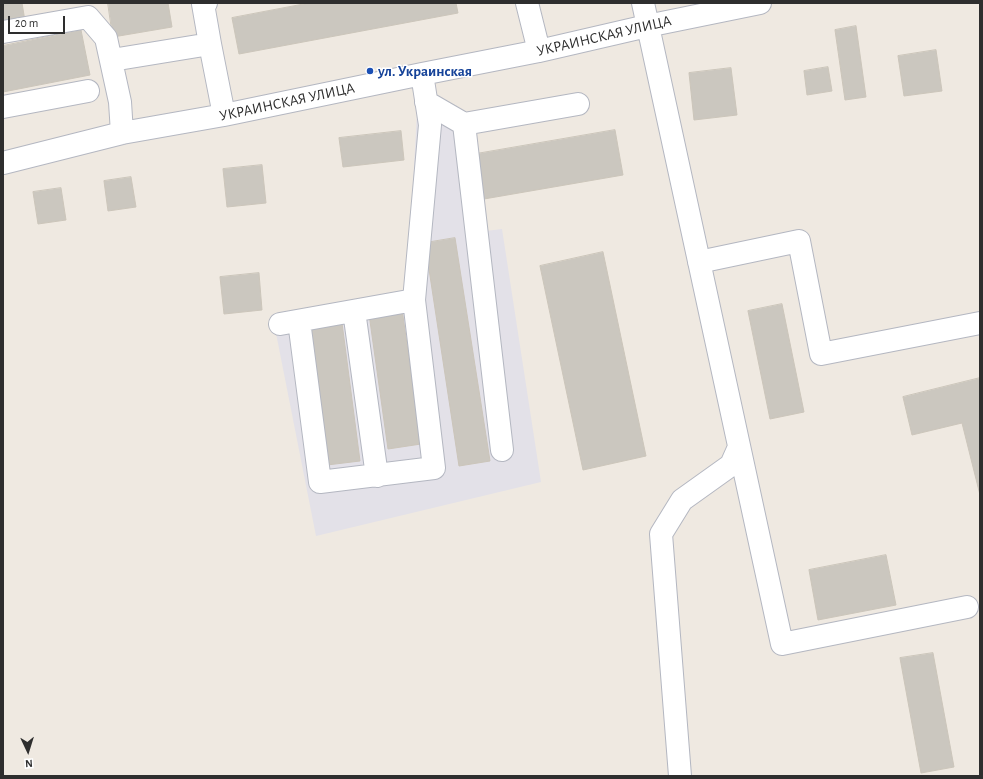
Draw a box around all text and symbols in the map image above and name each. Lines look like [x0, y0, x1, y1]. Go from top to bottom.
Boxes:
scale bar [10, 8, 67, 34]
street label: УКРАИНСКАЯ УЛИЦА [535, 12, 673, 60]
text: 20 m [15, 17, 38, 29]
place label: ул. Украинская [378, 62, 472, 80]
marker: ул. Украинская [365, 66, 375, 76]
street label: УКРАИНСКАЯ УЛИЦА [218, 79, 356, 125]
north arrow [8, 731, 48, 771]
text: N [25, 758, 33, 769]

